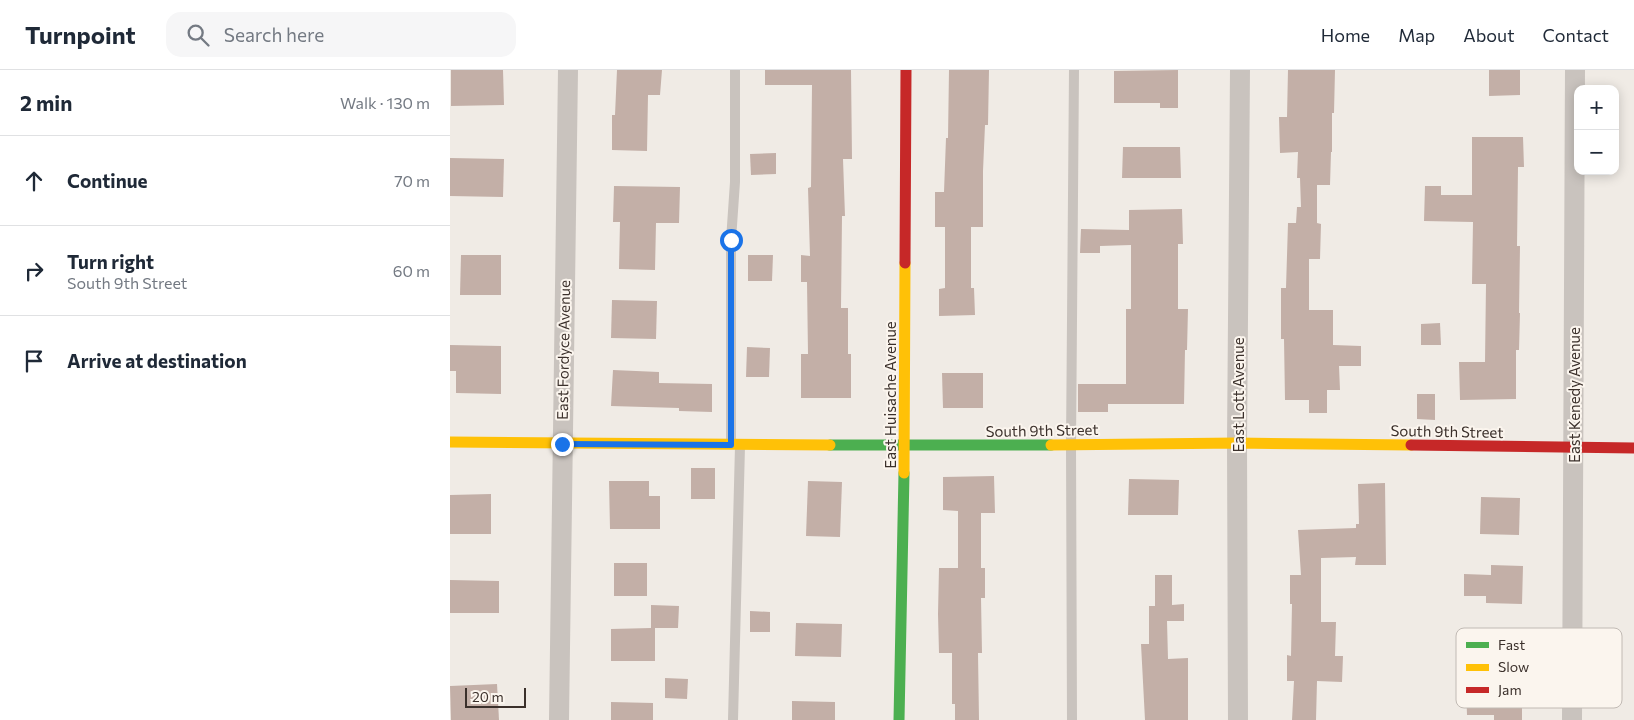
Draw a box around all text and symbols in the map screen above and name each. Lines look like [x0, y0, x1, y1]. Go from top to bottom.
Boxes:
search box [166, 12, 516, 57]
text: Turnpoint [25, 20, 136, 49]
icon: search [184, 21, 212, 49]
text: Search here [224, 23, 324, 46]
text: Home [1321, 24, 1370, 46]
text: Map [1398, 24, 1435, 46]
text: About [1463, 24, 1515, 46]
text: Contact [1543, 24, 1609, 46]
map controls [1574, 85, 1619, 175]
button: + [1574, 85, 1619, 130]
text: 2 min [20, 90, 72, 115]
text: Walk · 130 m [340, 93, 430, 112]
button: − [1574, 130, 1619, 175]
icon: ahead [20, 167, 48, 195]
text: Continue [67, 169, 147, 192]
text: 70 m [394, 171, 430, 190]
route start [720, 229, 743, 252]
text: Turn right [67, 250, 154, 273]
icon: right [20, 257, 48, 285]
text: 60 m [393, 261, 430, 280]
text: South 9th Street [67, 273, 187, 292]
street label: East Fordyce Avenue [553, 280, 573, 420]
street label: East Huisache Avenue [881, 321, 899, 469]
street label: East Kenedy Avenue [1565, 327, 1583, 463]
street label: East Lott Avenue [1229, 337, 1247, 453]
icon: arrive [20, 347, 48, 375]
text: Arrive at destination [67, 349, 247, 372]
street label: South 9th Street [985, 420, 1099, 440]
street label: South 9th Street [1390, 421, 1504, 441]
route end [551, 433, 574, 456]
legend [1456, 628, 1622, 708]
text: Fast [1498, 636, 1525, 653]
text: Slow [1498, 658, 1529, 675]
text: Jam [1498, 681, 1522, 698]
scale bar [465, 685, 526, 708]
text: 20 m [472, 688, 504, 705]

